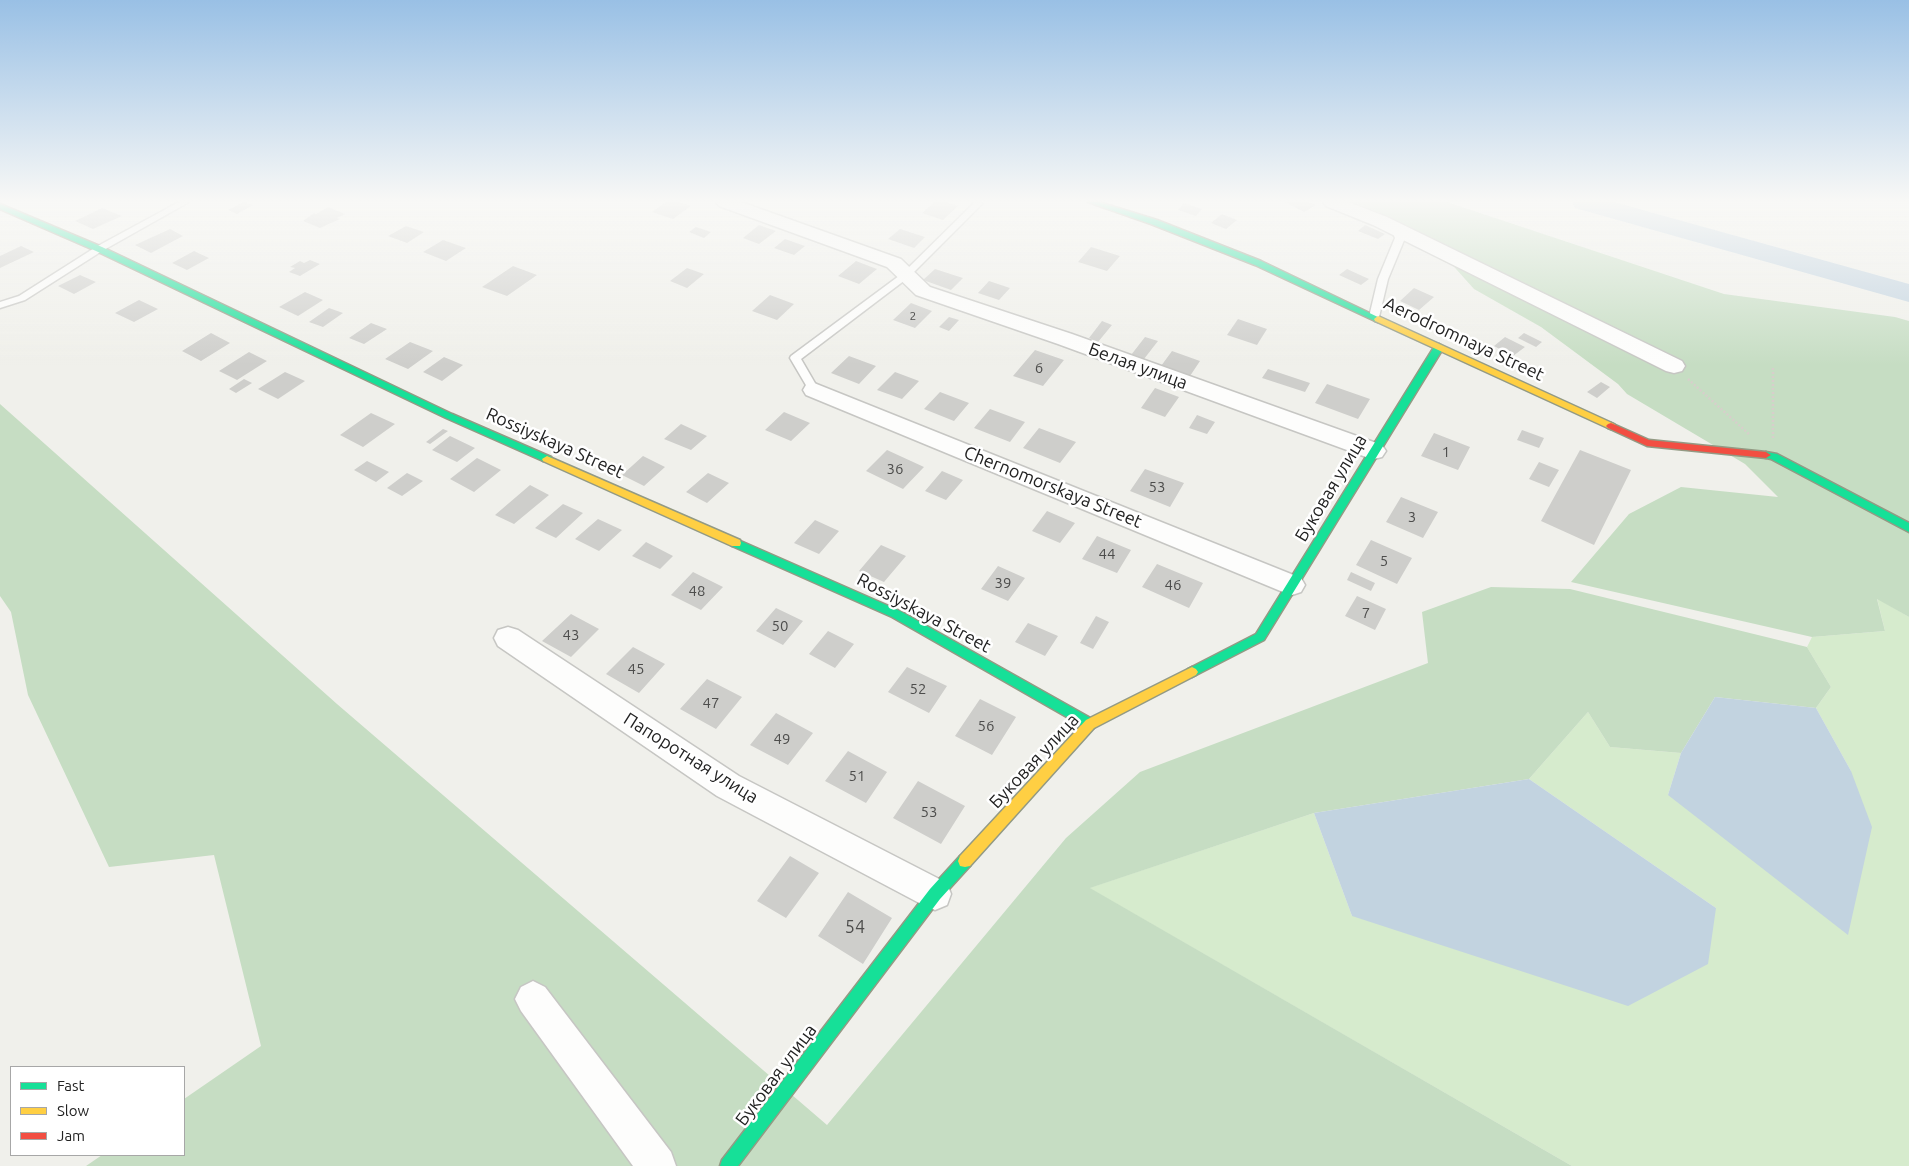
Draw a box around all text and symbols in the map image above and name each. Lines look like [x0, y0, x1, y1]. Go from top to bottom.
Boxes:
street label: Aerodromnaya Street [1381, 292, 1547, 386]
house number: 2 [910, 309, 916, 323]
street label: Белая улица [1085, 338, 1191, 394]
house number: 6 [1035, 359, 1043, 377]
street label: Rossiyskaya Street [483, 403, 627, 483]
street label: Буковая улица [1290, 430, 1372, 546]
street label: Chernomorskaya Street [961, 441, 1145, 533]
house number: 1 [1442, 443, 1450, 461]
house number: 36 [887, 460, 903, 478]
house number: 53 [1149, 478, 1165, 496]
house number: 3 [1408, 508, 1416, 526]
house number: 44 [1099, 545, 1115, 563]
house number: 5 [1380, 552, 1388, 570]
street label: Rossiyskaya Street [853, 569, 995, 657]
house number: 39 [995, 574, 1011, 592]
house number: 46 [1165, 576, 1181, 594]
house number: 48 [689, 582, 705, 600]
house number: 7 [1362, 604, 1370, 622]
house number: 50 [772, 617, 788, 635]
house number: 43 [563, 626, 579, 644]
house number: 45 [628, 660, 644, 678]
house number: 52 [910, 680, 926, 698]
house number: 47 [703, 694, 719, 712]
street label: Папоротная улица [620, 708, 762, 808]
street label: Буковая улица [985, 709, 1083, 813]
house number: 56 [978, 717, 994, 735]
house number: 49 [774, 730, 790, 748]
house number: 51 [849, 767, 865, 785]
house number: 53 [921, 803, 937, 821]
house number: 54 [845, 916, 865, 938]
street label: Буковая улица [731, 1020, 821, 1130]
legend [10, 1066, 185, 1156]
text: Fast [57, 1077, 84, 1094]
text: Slow [57, 1102, 89, 1119]
text: Jam [57, 1127, 85, 1144]

